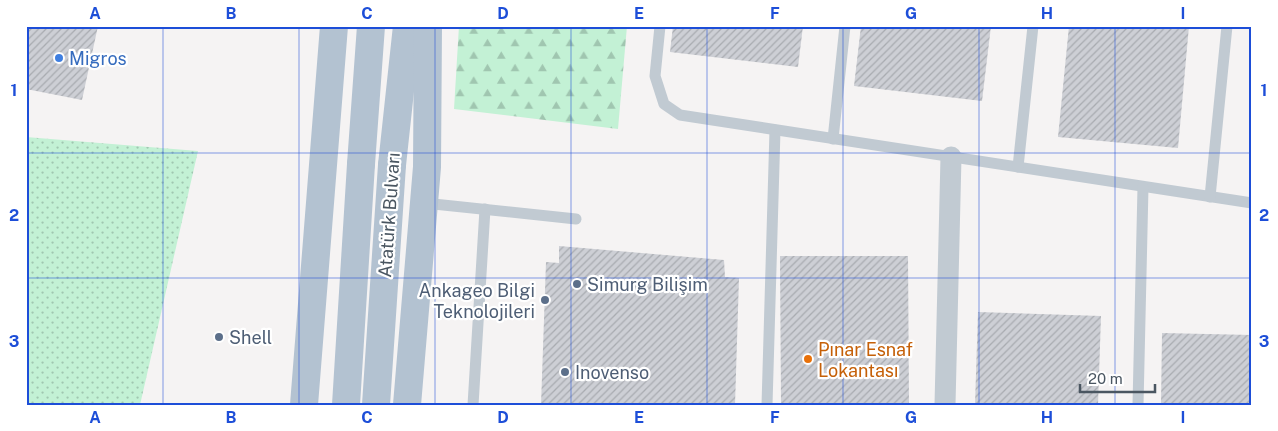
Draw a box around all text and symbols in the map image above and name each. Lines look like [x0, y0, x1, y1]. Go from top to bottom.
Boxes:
text: A [89, 4, 101, 23]
text: B [226, 4, 237, 23]
text: C [361, 4, 373, 23]
text: D [497, 4, 509, 23]
text: E [634, 4, 644, 23]
text: F [770, 4, 780, 23]
text: G [905, 4, 917, 23]
text: H [1041, 4, 1053, 23]
text: I [1181, 4, 1185, 23]
place label: Migros [69, 48, 127, 69]
marker: Migros [53, 52, 65, 64]
text: 1 [11, 81, 17, 100]
text: 1 [1261, 81, 1267, 100]
street label: Atatürk Bulvarı [374, 152, 404, 278]
text: 2 [9, 206, 19, 225]
text: 2 [1259, 206, 1269, 225]
place label: Simurg Bilişim [587, 274, 708, 295]
marker: Simurg Bilişim [571, 278, 583, 290]
place label: Ankageo Bilgi Teknolojileri [419, 280, 535, 322]
marker: Ankageo Bilgi Teknolojileri [539, 294, 551, 306]
place label: Shell [229, 327, 272, 348]
marker: Shell [213, 331, 225, 343]
text: 3 [9, 332, 19, 351]
text: 3 [1259, 332, 1269, 351]
place label: Pınar Esnaf Lokantası [818, 339, 913, 381]
marker: Pınar Esnaf Lokantası [802, 353, 814, 365]
scale bar [1080, 361, 1156, 393]
place label: Inovenso [575, 362, 649, 383]
marker: Inovenso [559, 366, 571, 378]
text: 20 m [1088, 370, 1123, 387]
text: A [89, 408, 101, 427]
text: B [226, 408, 237, 427]
text: C [361, 408, 373, 427]
text: D [497, 408, 509, 427]
text: E [634, 408, 644, 427]
text: F [770, 408, 780, 427]
text: G [905, 408, 917, 427]
text: H [1041, 408, 1053, 427]
text: I [1181, 408, 1185, 427]

